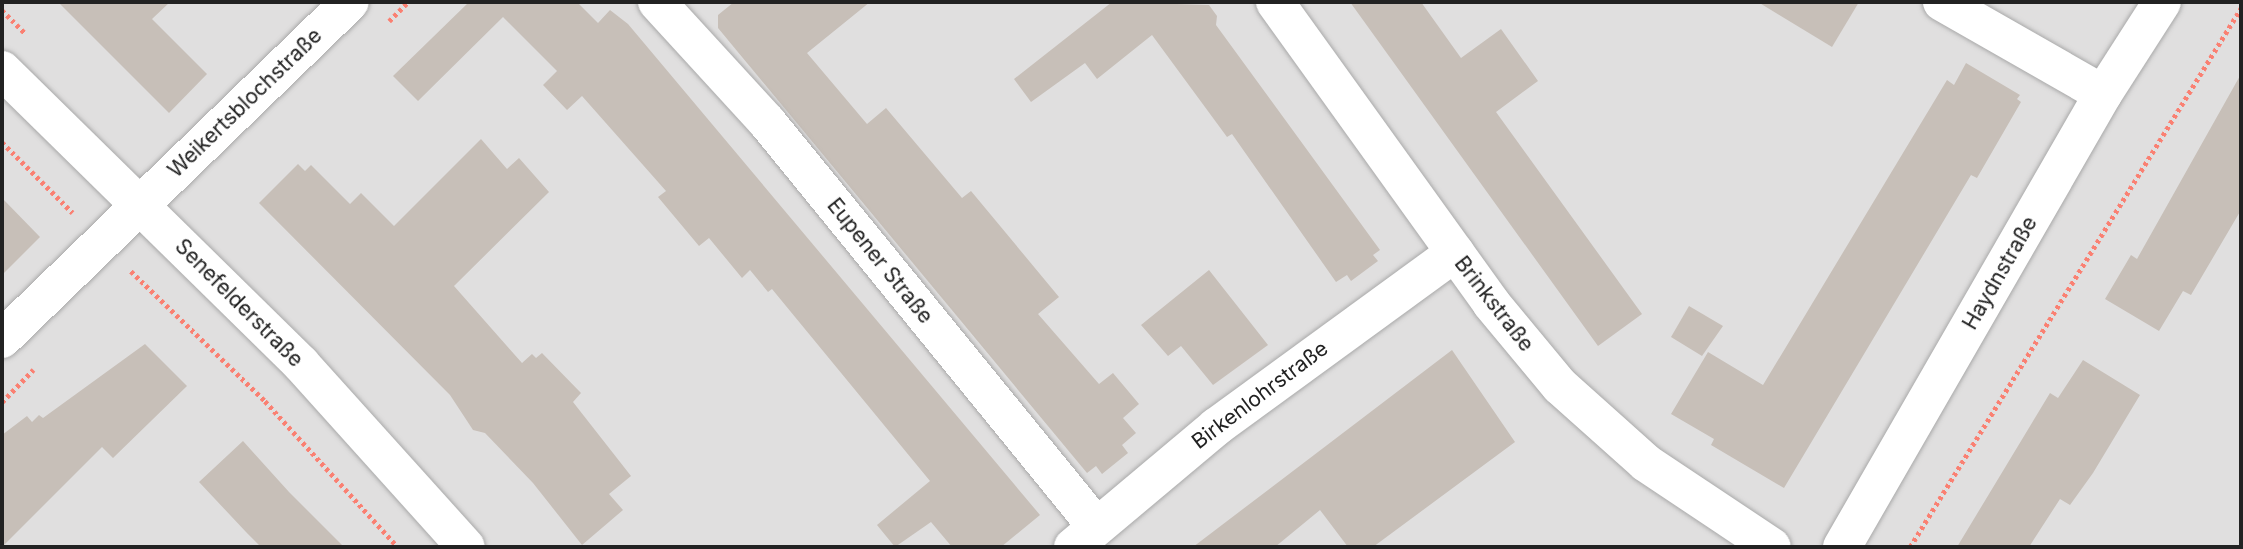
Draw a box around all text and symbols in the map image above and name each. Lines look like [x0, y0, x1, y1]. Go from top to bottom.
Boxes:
street label: Weikertsblochstraße [163, 23, 327, 183]
street label: Eupener Straße [822, 193, 938, 329]
street label: Haydnstraße [1957, 212, 2043, 334]
street label: Senefelderstraße [170, 234, 308, 372]
street label: Brinkstraße [1449, 251, 1539, 357]
street label: Birkenlohrstraße [1187, 336, 1333, 454]

